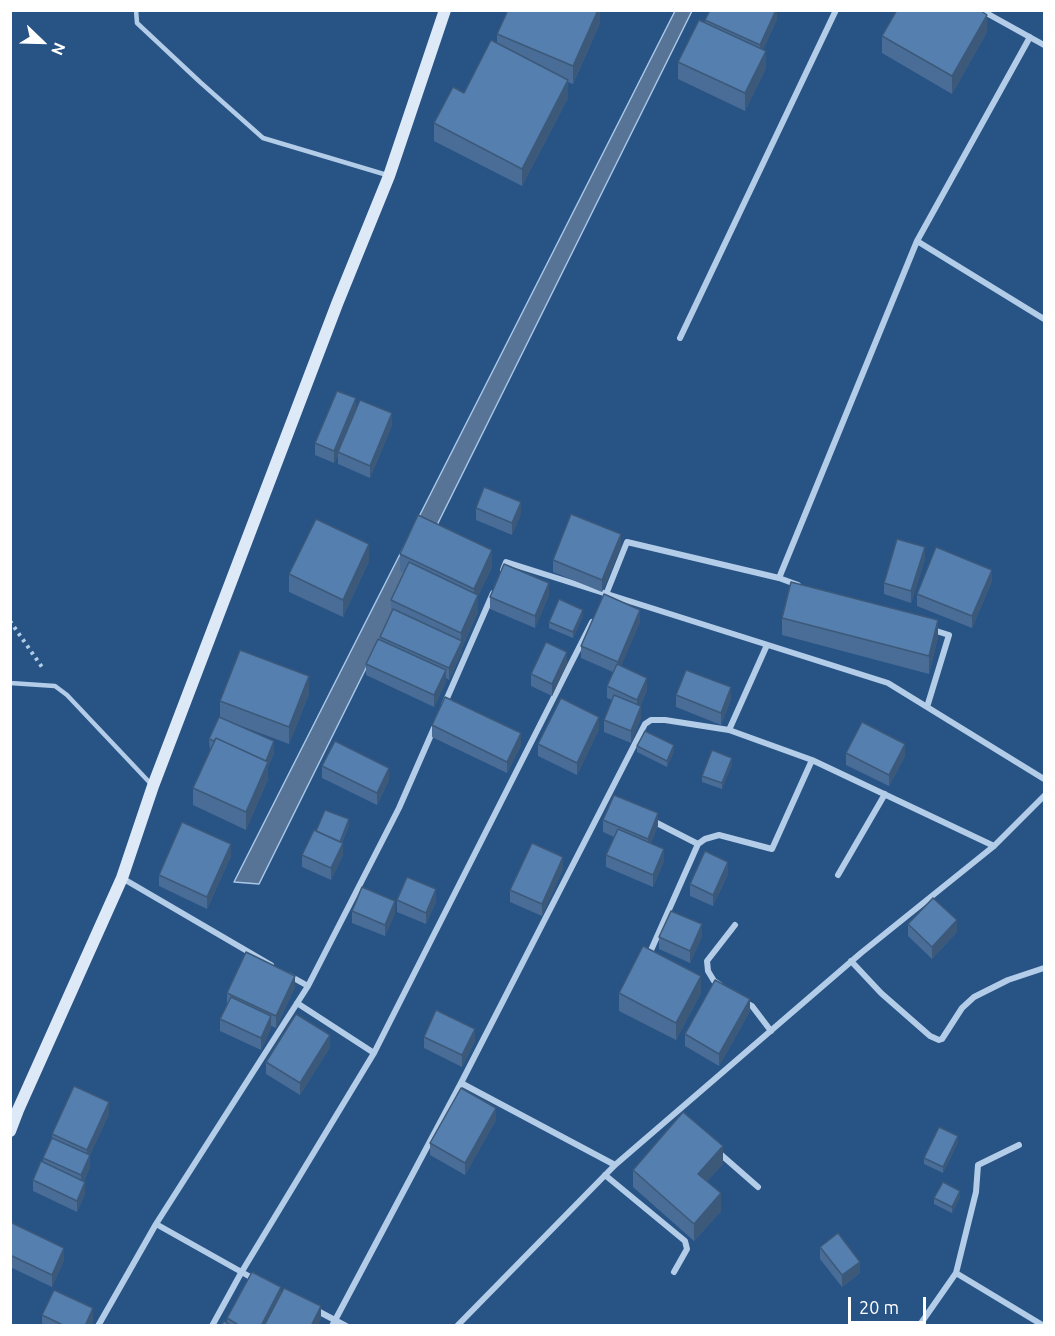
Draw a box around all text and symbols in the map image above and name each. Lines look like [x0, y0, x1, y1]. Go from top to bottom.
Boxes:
north arrow [12, 12, 72, 72]
text: N [48, 40, 69, 58]
scale bar [851, 1285, 929, 1323]
text: 20 m [859, 1297, 899, 1317]

